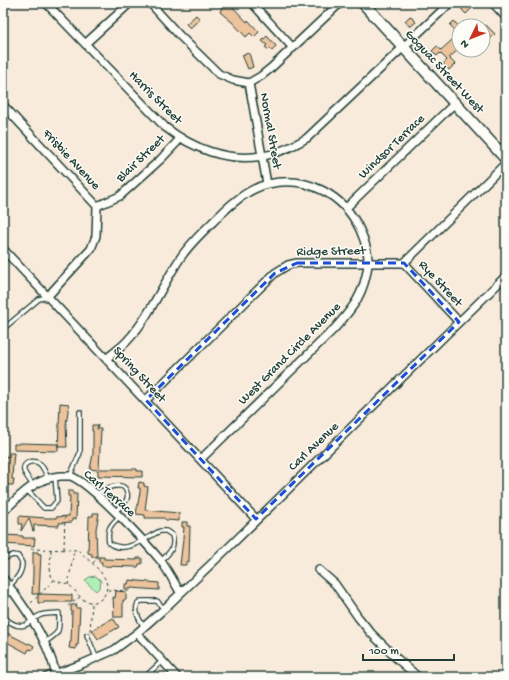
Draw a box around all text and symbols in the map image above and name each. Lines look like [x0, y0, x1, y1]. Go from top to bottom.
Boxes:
north arrow [451, 18, 491, 58]
street label: Goguac Street West [401, 27, 488, 118]
text: N [458, 37, 472, 50]
street label: Harris Street [125, 68, 186, 129]
street label: Normal Street [256, 92, 284, 172]
street label: Windsor Terrace [356, 111, 428, 182]
street label: Frisbie Avenue [38, 126, 103, 194]
street label: Blair Street [113, 131, 170, 187]
street label: Ridge Street [296, 244, 367, 260]
street label: Rye Street [415, 258, 466, 311]
street label: West Grand Circle Avenue [236, 300, 344, 408]
street label: Spring Street [109, 344, 170, 407]
street label: Carl Avenue [286, 419, 342, 475]
street label: Carl Terrace [80, 467, 138, 521]
scale bar [363, 636, 454, 662]
text: 100 m [368, 645, 399, 659]

